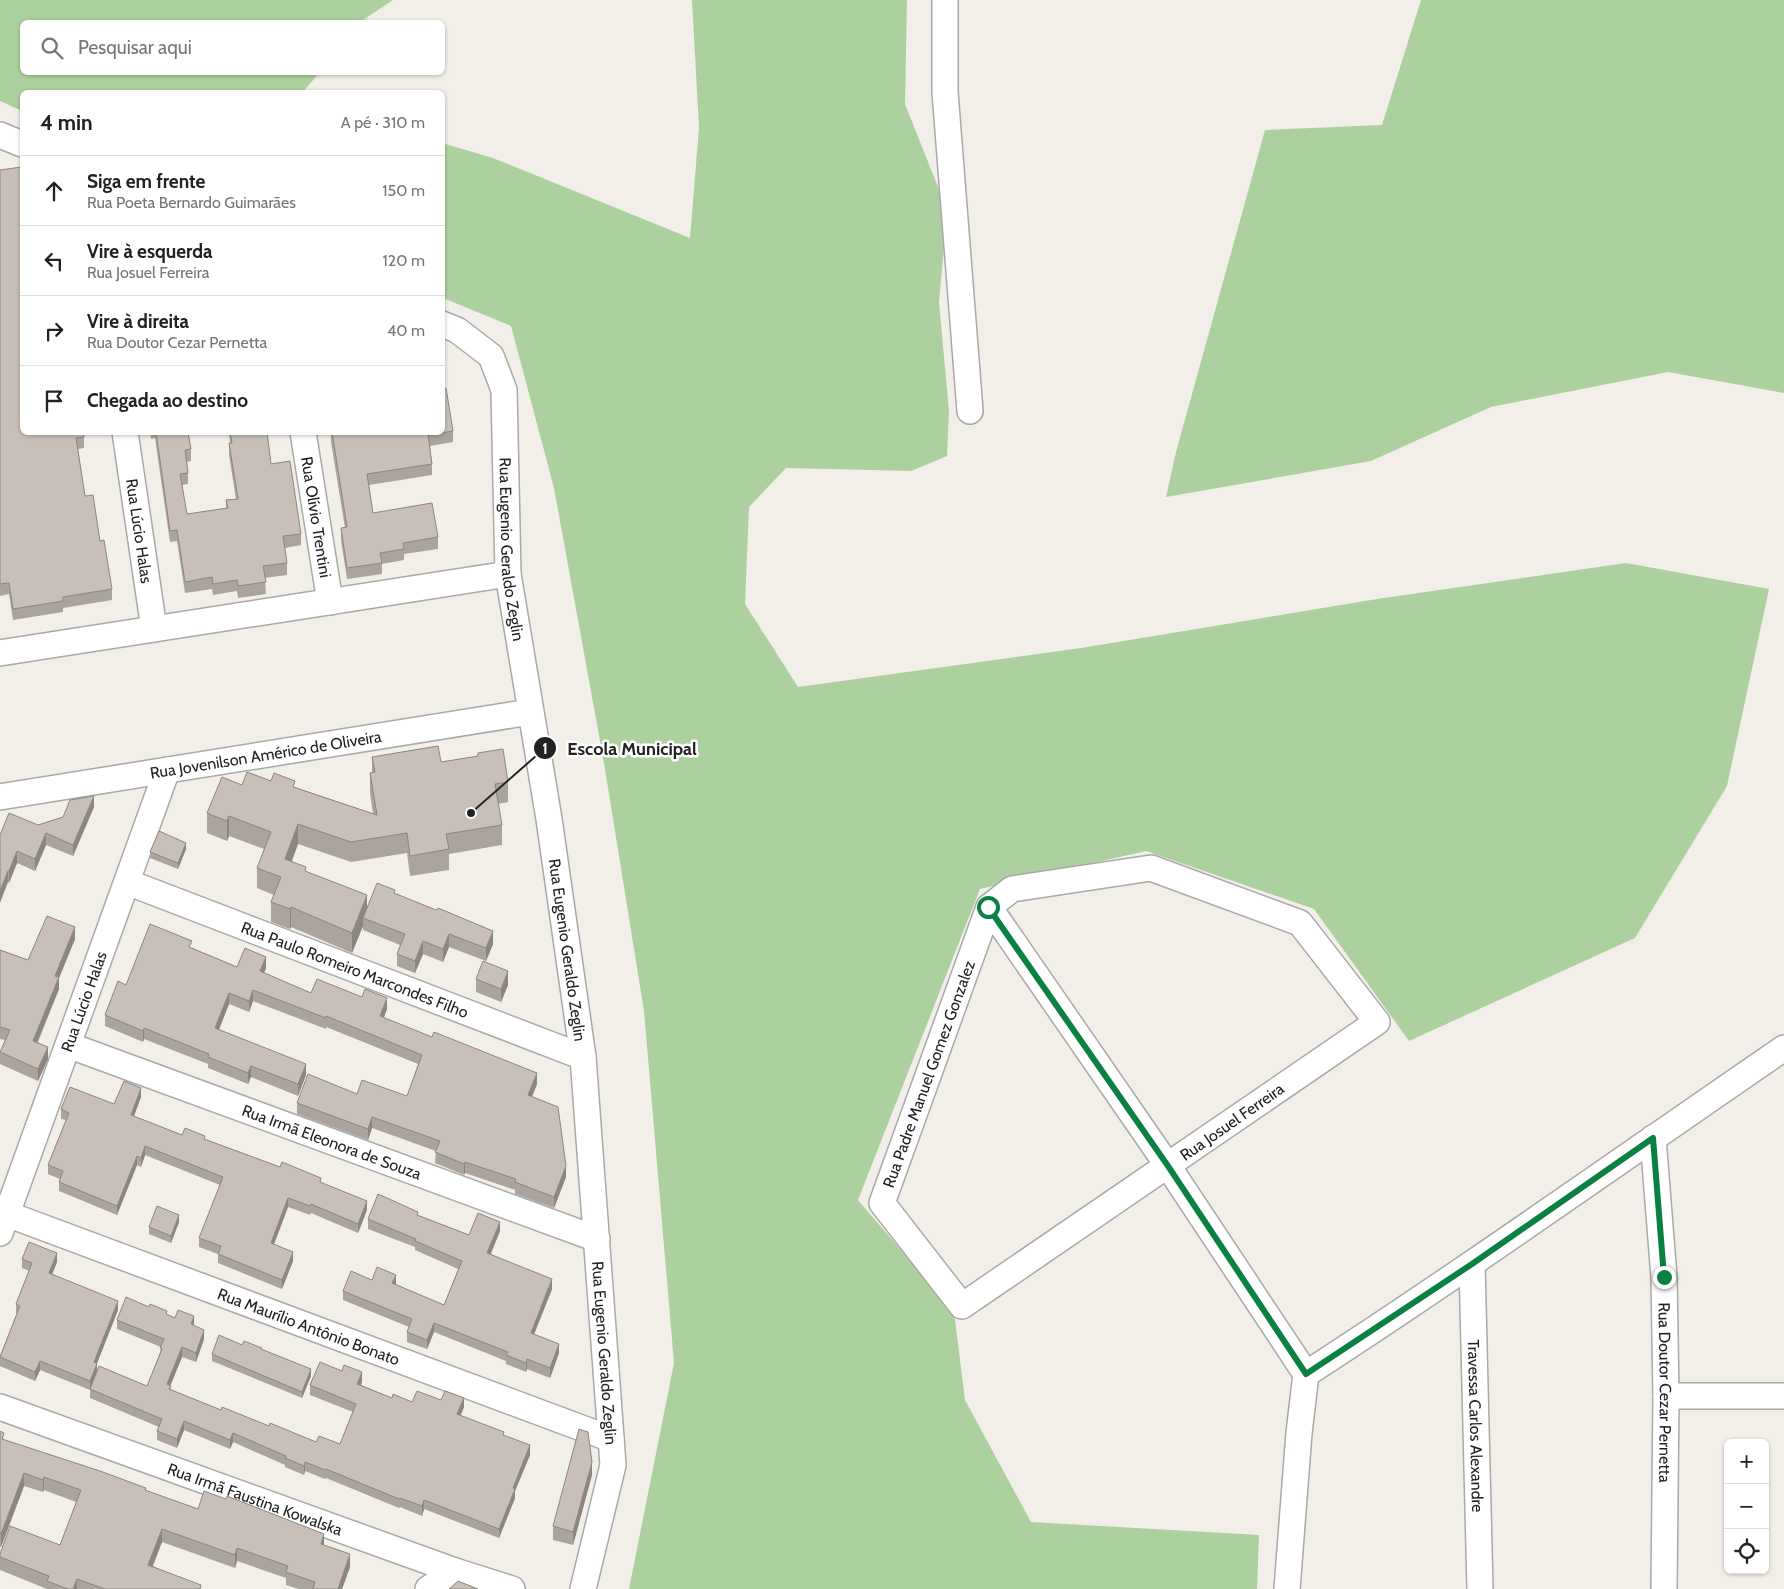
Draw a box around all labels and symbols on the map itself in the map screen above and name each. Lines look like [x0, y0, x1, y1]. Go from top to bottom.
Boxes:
street label: Rua Olívio Trentini [298, 455, 335, 579]
street label: Rua Eugenio Geraldo Zeglin [496, 457, 529, 642]
street label: Rua Lúcio Halas [122, 477, 157, 585]
street label: Rua Jovenilson Américo de Oliveira [149, 726, 383, 782]
callout: Escola Municipal [533, 732, 707, 765]
text: Escola Municipal [567, 738, 697, 760]
text: 1 [542, 740, 548, 758]
street label: Rua Eugenio Geraldo Zeglin [545, 857, 590, 1042]
route start [977, 896, 1000, 919]
street label: Rua Paulo Romeiro Marcondes Filho [238, 917, 471, 1022]
street label: Rua Lúcio Halas [57, 948, 110, 1054]
street label: Rua Padre Manuel Gomez Gonzalez [879, 957, 979, 1190]
street label: Rua Josuel Ferreira [1176, 1079, 1288, 1165]
street label: Rua Irmã Eleonora de Souza [240, 1100, 424, 1183]
street label: Rua Eugenio Geraldo Zeglin [589, 1260, 621, 1446]
route end [1653, 1266, 1676, 1289]
street label: Rua Maurílio Antônio Bonato [215, 1284, 403, 1369]
street label: Rua Doutor Cezar Pernetta [1655, 1302, 1676, 1483]
street label: Travessa Carlos Alexandre [1464, 1339, 1488, 1513]
street label: Rua Irmã Faustina Kowalska [165, 1459, 345, 1539]

